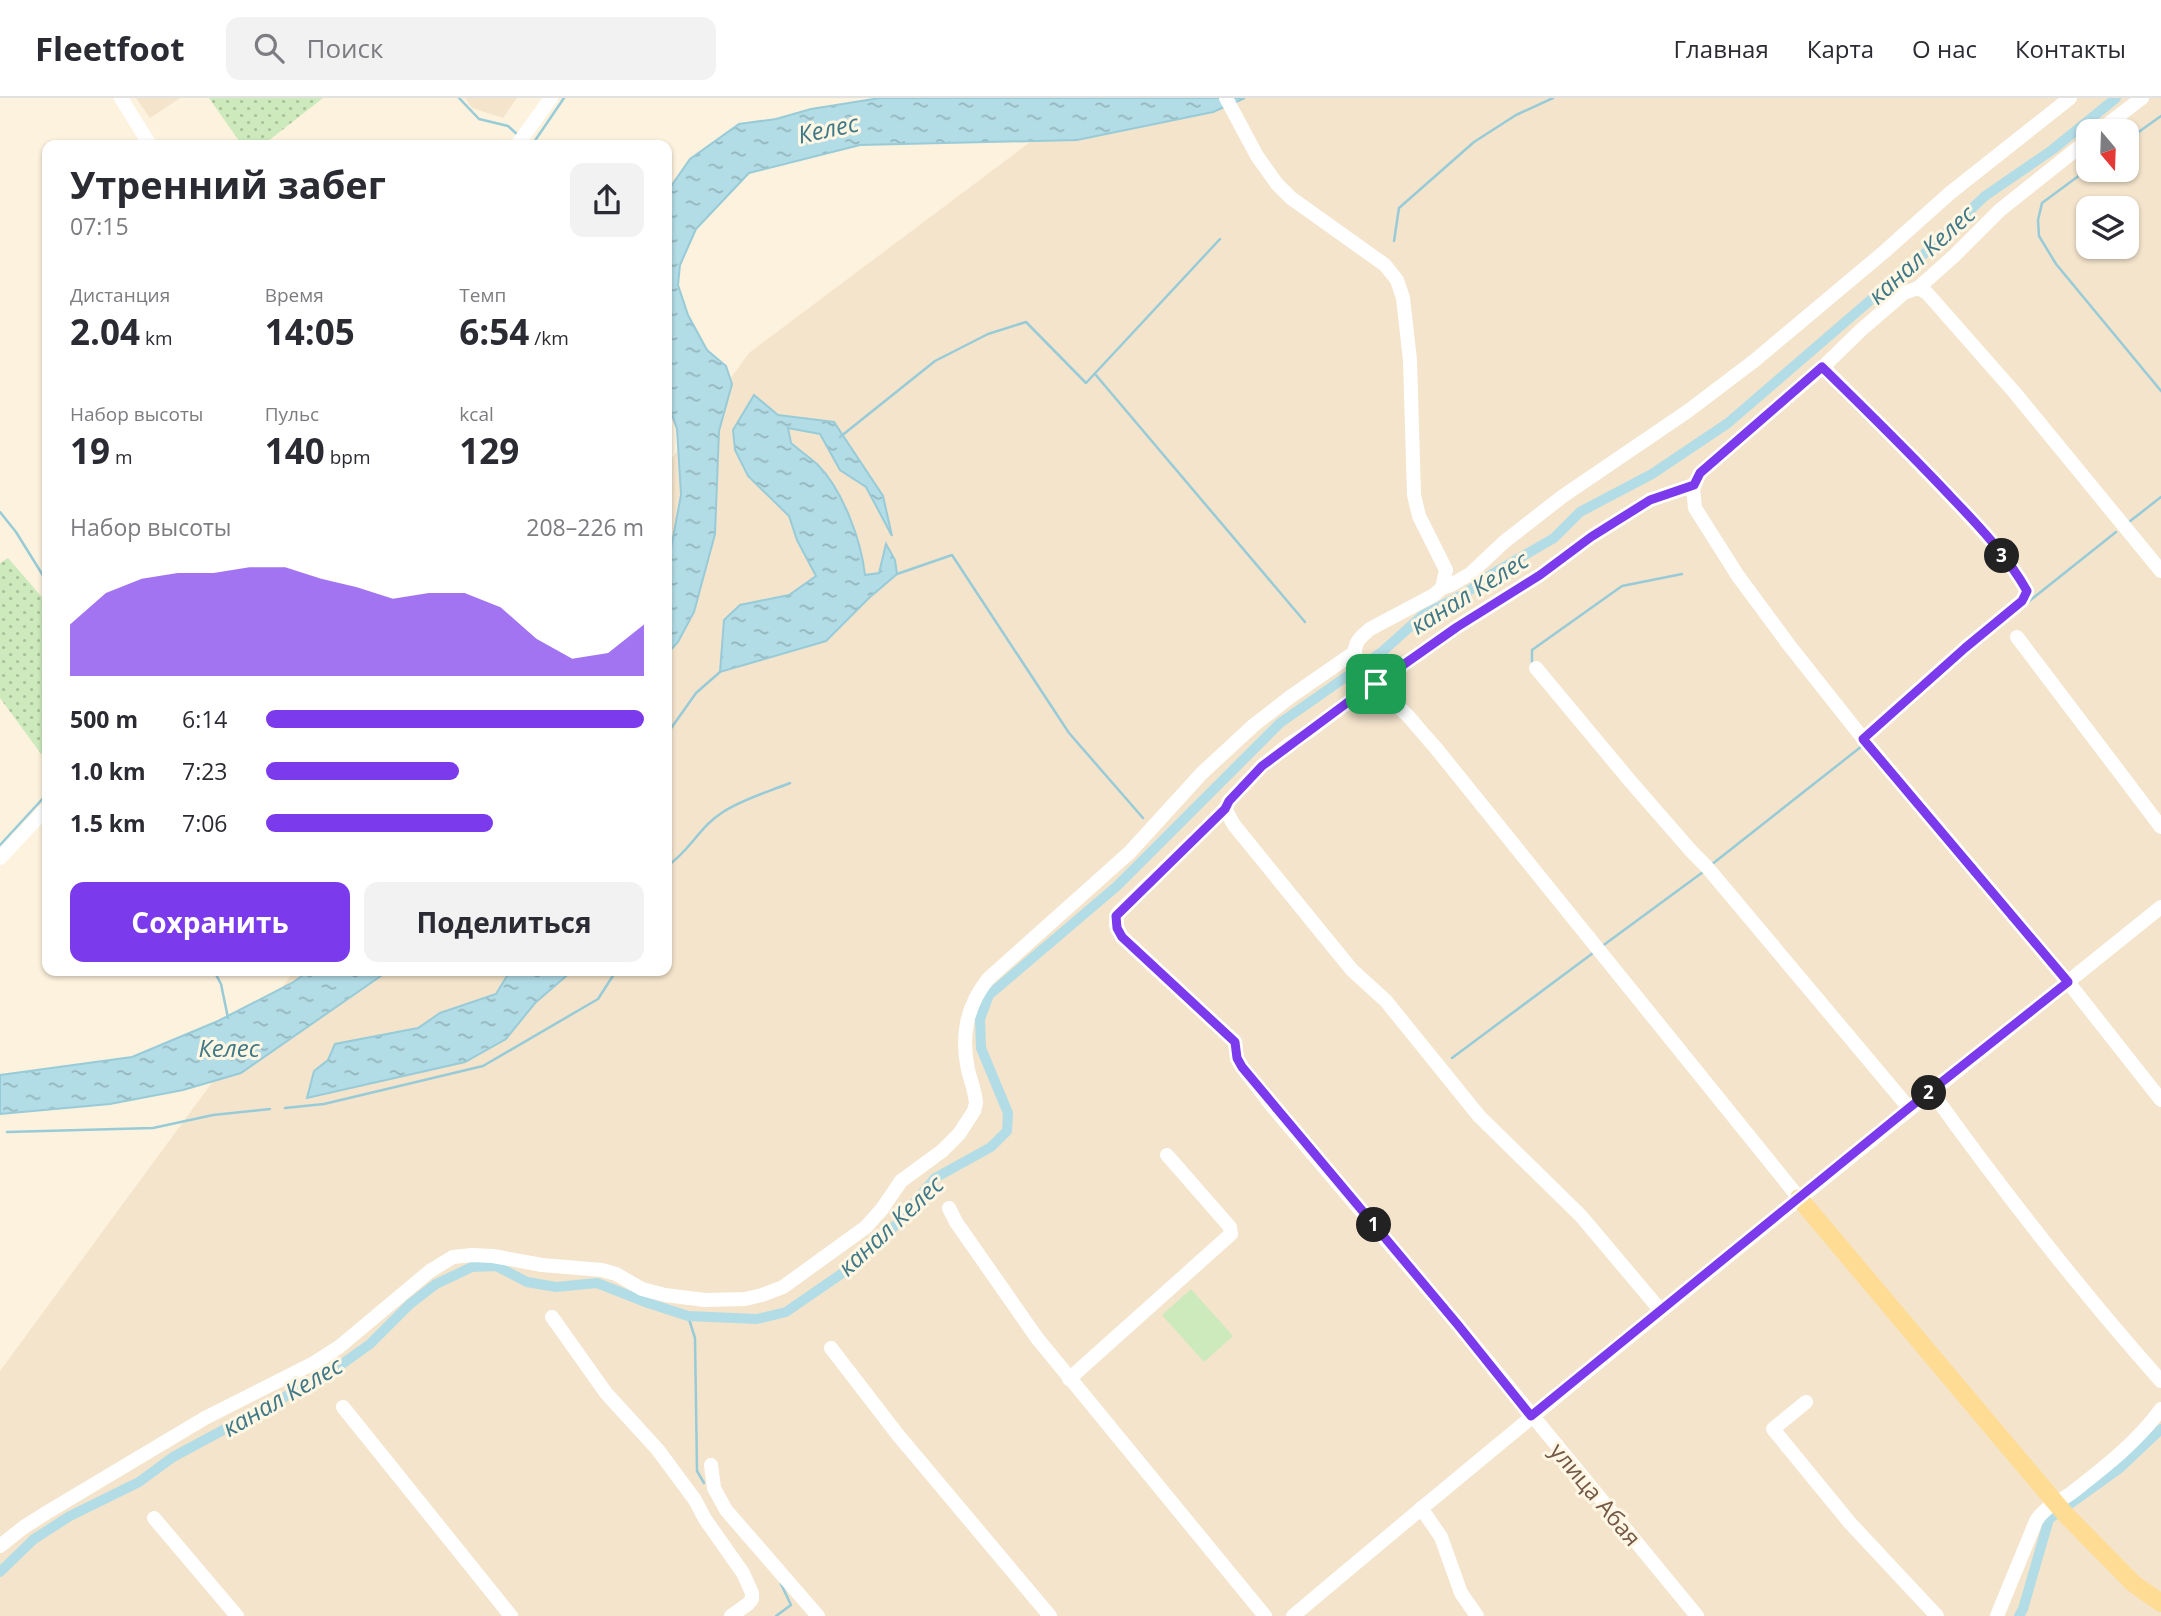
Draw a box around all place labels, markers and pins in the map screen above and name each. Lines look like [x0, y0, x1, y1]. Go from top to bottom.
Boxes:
pin: 3 [1984, 538, 2020, 574]
pin [1346, 654, 1406, 714]
pin: 2 [1912, 1076, 1946, 1110]
pin: 1 [1356, 1208, 1392, 1242]

